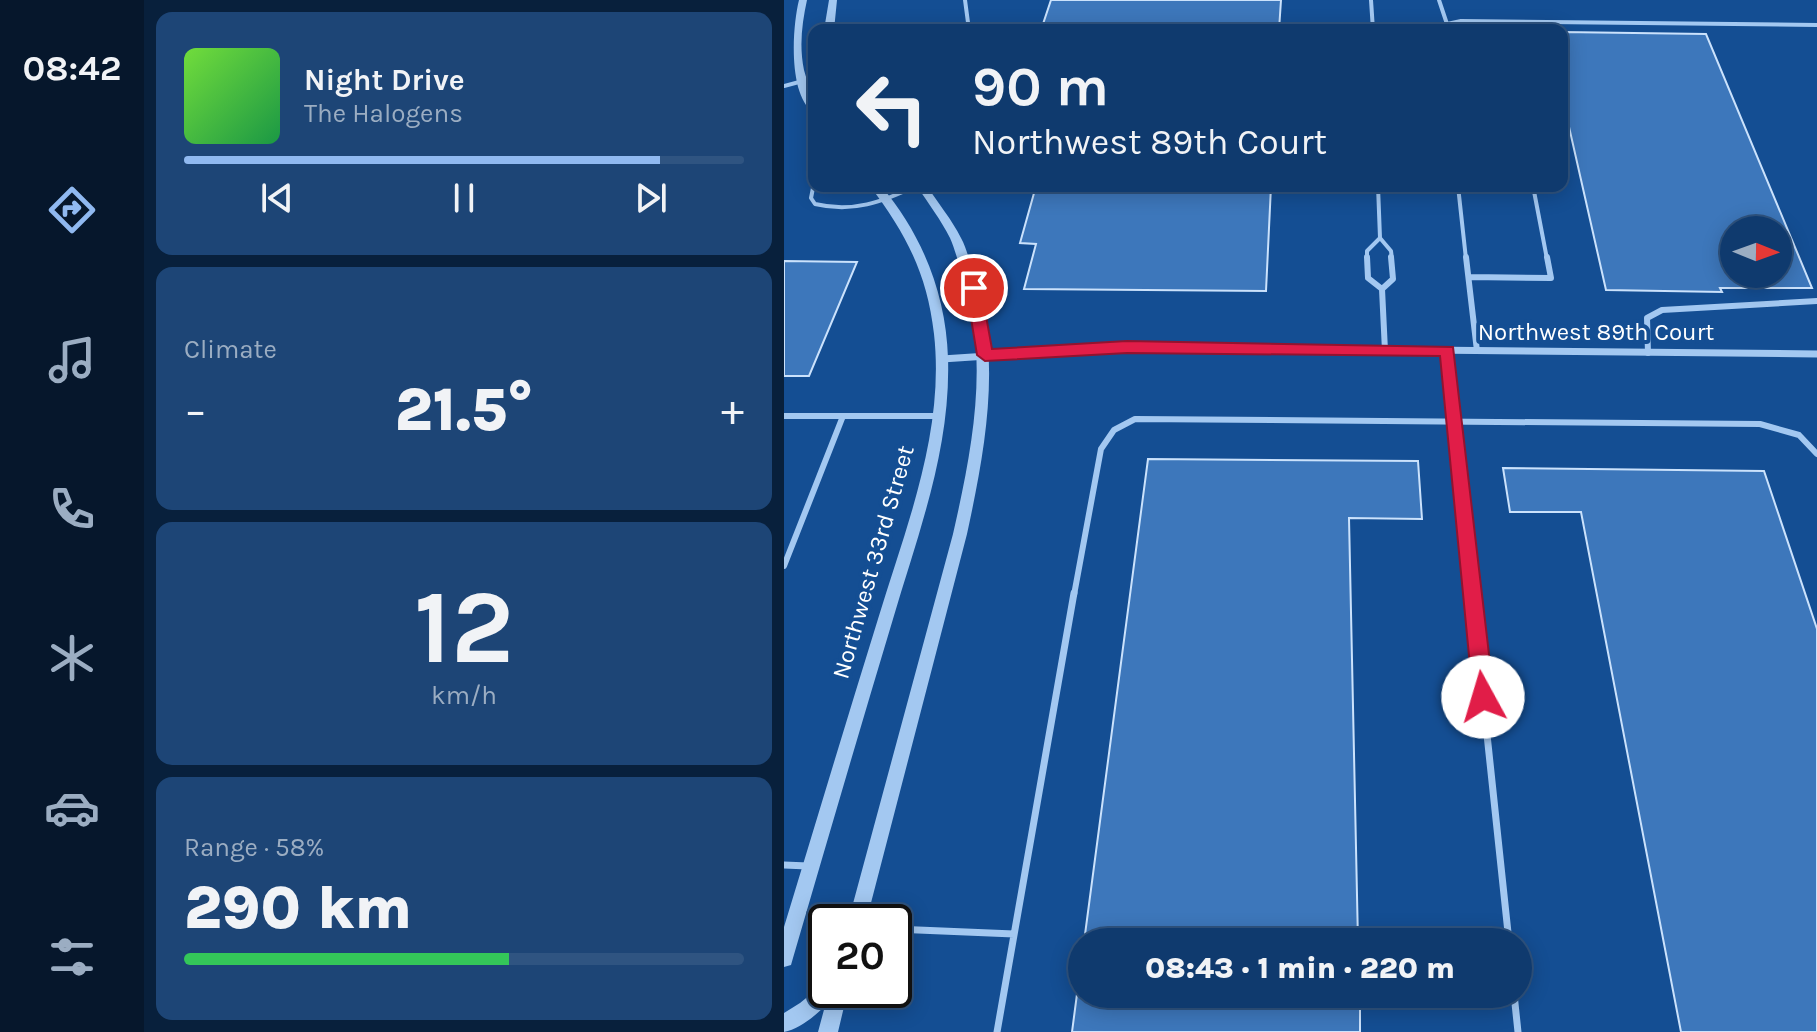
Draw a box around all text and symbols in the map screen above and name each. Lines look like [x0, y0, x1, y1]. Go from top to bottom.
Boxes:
text: 08:42 [23, 47, 121, 89]
text: 90 m [972, 54, 1109, 119]
icon: left [840, 56, 944, 160]
text: Night Drive [304, 62, 465, 98]
text: The Halogens [304, 98, 463, 129]
text: Northwest 89th Court [972, 121, 1327, 163]
icon: previous [255, 176, 299, 220]
icon: pause [442, 176, 486, 220]
icon: next [629, 176, 673, 220]
icon: directions [44, 182, 100, 238]
north arrow [1720, 216, 1792, 288]
map controls [1720, 216, 1792, 288]
pin [940, 254, 1008, 322]
icon: arrive [952, 266, 996, 310]
street label: Northwest 89th Court [1478, 318, 1714, 346]
icon: music [44, 332, 100, 388]
text: Climate [184, 334, 277, 365]
text: 21.5° [395, 375, 533, 445]
text: − [184, 385, 207, 436]
text: + [721, 385, 744, 436]
street label: Northwest 33rd Street [826, 442, 920, 682]
icon: phone [44, 481, 100, 537]
text: 12 [414, 567, 514, 688]
icon: climate [44, 630, 100, 686]
position arrow [1441, 655, 1525, 739]
text: km/h [431, 680, 497, 711]
icon: car [44, 780, 100, 836]
text: Range · 58% [184, 832, 324, 863]
text: 290 km [184, 873, 412, 943]
speed limit sign: 20 [808, 904, 912, 1008]
icon: filters [44, 929, 100, 985]
text: 08:43 · 1 min · 220 m [1145, 950, 1455, 986]

